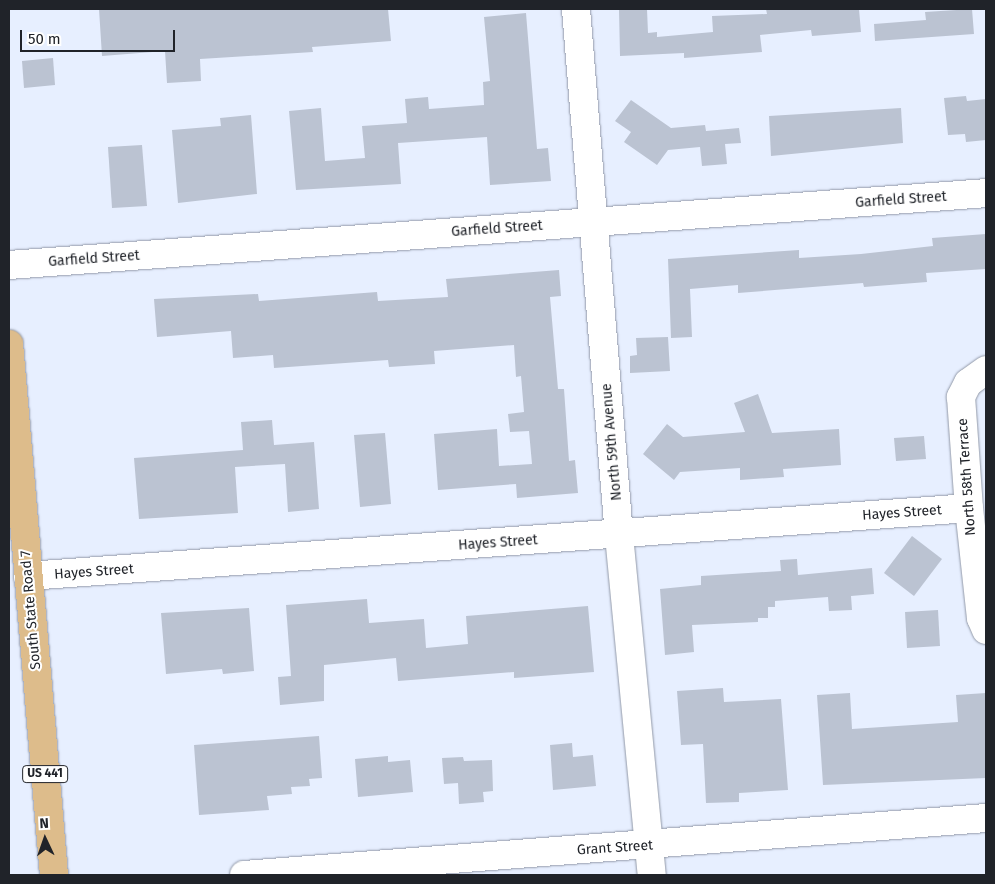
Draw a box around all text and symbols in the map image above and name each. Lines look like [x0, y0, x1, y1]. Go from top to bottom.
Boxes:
scale bar [22, 20, 178, 52]
text: 50 m [28, 30, 61, 48]
street label: Garfield Street [855, 188, 947, 212]
street label: Garfield Street [451, 217, 543, 241]
street label: Garfield Street [48, 247, 140, 271]
street label: North 59th Avenue [599, 383, 625, 501]
street label: North 58th Terrace [955, 418, 979, 536]
street label: Hayes Street [862, 502, 942, 524]
street label: Hayes Street [458, 532, 538, 554]
street label: South State Road 7 [17, 550, 45, 670]
street label: Hayes Street [54, 561, 134, 583]
road number: US 441 [21, 764, 69, 784]
north arrow [20, 814, 70, 864]
text: N [39, 815, 49, 832]
street label: Grant Street [576, 837, 654, 859]

